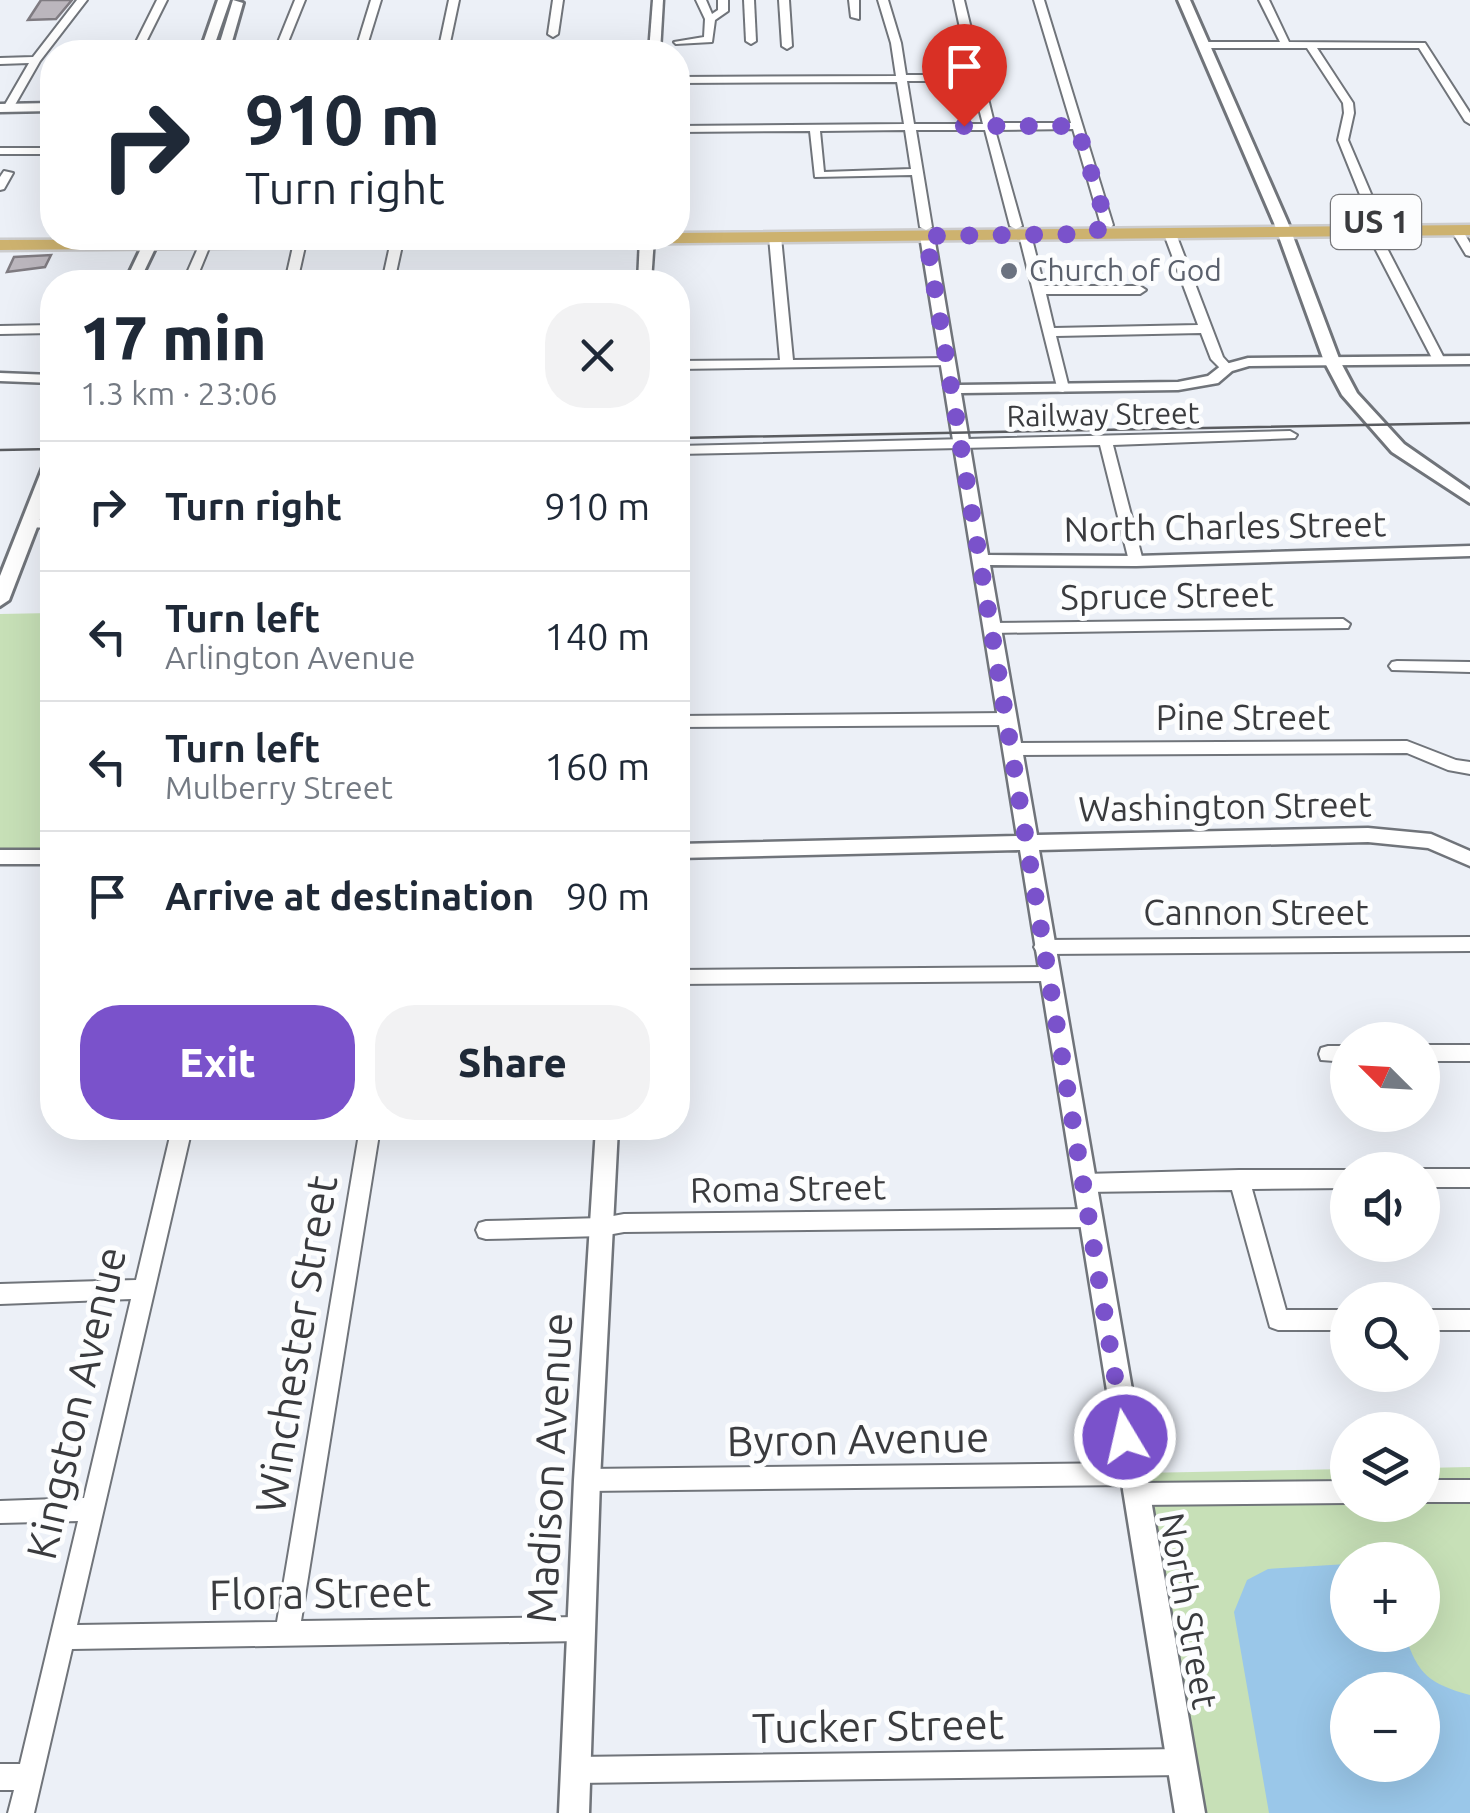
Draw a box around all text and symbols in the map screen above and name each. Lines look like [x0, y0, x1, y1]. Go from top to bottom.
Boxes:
pin [922, 24, 1007, 127]
icon: arrive [937, 39, 992, 94]
icon: right [80, 80, 210, 210]
text: 910 m [245, 80, 440, 158]
text: Turn right [245, 162, 445, 213]
road number: US 1 [1331, 195, 1421, 249]
place label: Church of God [1029, 253, 1222, 287]
marker: Church of God [998, 260, 1020, 282]
button: close [545, 303, 650, 408]
text: 17 min [80, 304, 266, 371]
text: 1.3 km · 23:06 [80, 375, 278, 411]
street label: Railway Street [1006, 395, 1200, 433]
icon: right [80, 479, 135, 534]
text: Turn right [165, 485, 342, 527]
text: 910 m [544, 485, 650, 527]
street label: North Charles Street [1063, 503, 1387, 549]
street label: Spruce Street [1060, 573, 1274, 617]
text: Turn left [165, 597, 320, 639]
icon: left [80, 609, 135, 664]
text: 140 m [544, 615, 650, 657]
text: Arlington Avenue [165, 639, 415, 675]
street label: Pine Street [1156, 697, 1330, 737]
text: Turn left [165, 727, 320, 769]
icon: left [80, 739, 135, 794]
text: 160 m [544, 745, 650, 787]
text: Mulberry Street [165, 769, 393, 805]
street label: Washington Street [1078, 783, 1372, 829]
icon: arrive [80, 869, 135, 924]
text: Arrive at destination [165, 875, 534, 917]
text: 90 m [566, 875, 650, 917]
street label: Cannon Street [1143, 892, 1369, 932]
button: Exit [80, 1005, 355, 1120]
button: Share [375, 1005, 650, 1120]
north arrow [1330, 1022, 1440, 1132]
map controls [1330, 1022, 1440, 1782]
button: sound [1330, 1152, 1440, 1262]
street label: Roma Street [690, 1166, 887, 1210]
street label: Winchester Street [246, 1172, 345, 1516]
street label: Kingston Avenue [17, 1242, 134, 1564]
button: search [1330, 1282, 1440, 1392]
street label: Madison Avenue [517, 1312, 580, 1624]
position arrow [1073, 1385, 1177, 1489]
button: layers [1330, 1412, 1440, 1522]
street label: Byron Avenue [726, 1413, 990, 1464]
street label: North Street [1152, 1510, 1226, 1712]
button: + [1330, 1542, 1440, 1652]
street label: Flora Street [209, 1567, 431, 1618]
button: − [1330, 1672, 1440, 1782]
street label: Tucker Street [752, 1700, 1004, 1751]

